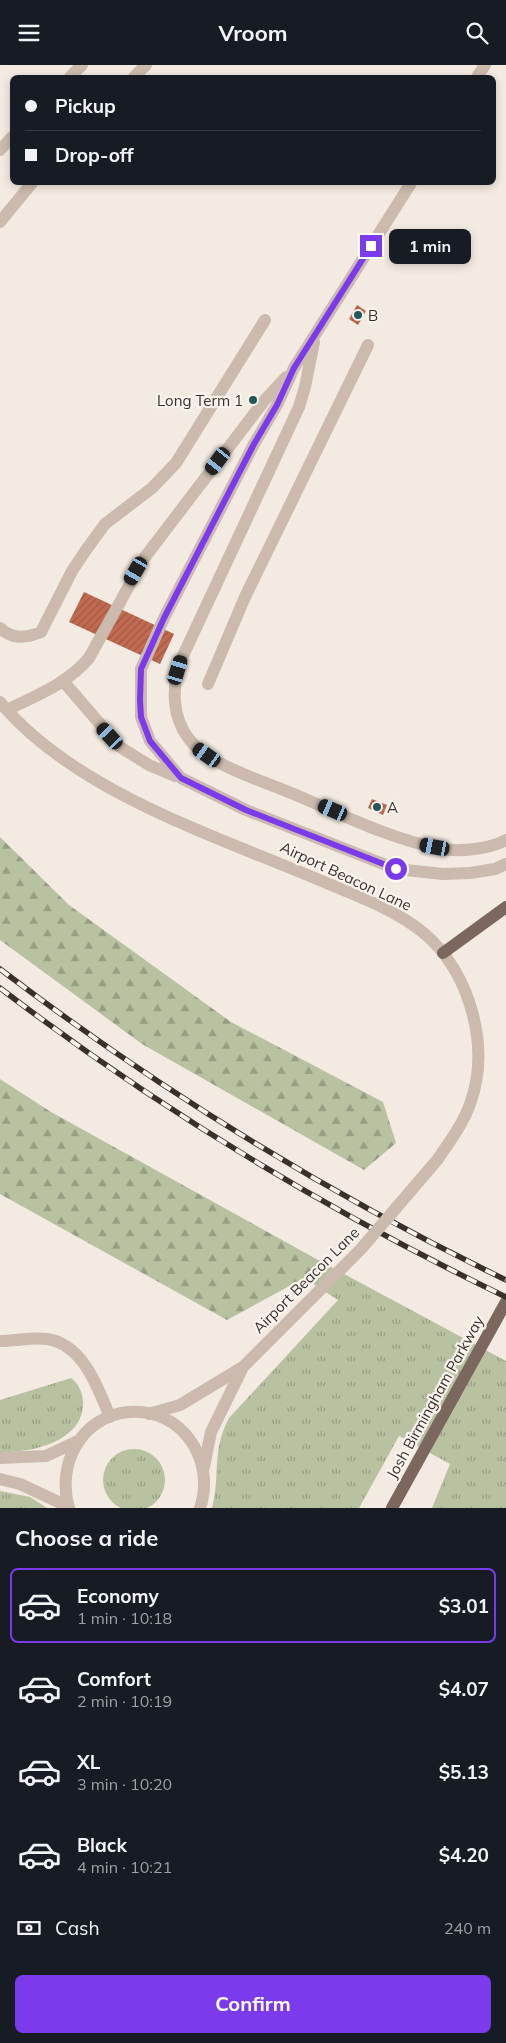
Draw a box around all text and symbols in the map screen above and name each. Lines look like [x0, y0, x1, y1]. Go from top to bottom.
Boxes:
icon: menu [15, 19, 43, 47]
text: Vroom [219, 19, 287, 47]
icon: search [463, 19, 491, 47]
text: Pickup [55, 94, 116, 118]
text: Drop-off [55, 143, 133, 167]
callout: 1 min [388, 229, 471, 263]
route end [360, 235, 382, 257]
text: 1 min [409, 236, 451, 256]
place label: B [368, 306, 378, 325]
marker: B [352, 309, 364, 321]
place label: Long Term 1 [157, 391, 243, 410]
marker: Long Term 1 [247, 394, 259, 406]
car [202, 445, 233, 477]
car [122, 554, 149, 588]
car [166, 653, 189, 687]
car [94, 720, 125, 752]
car [190, 740, 223, 770]
car [316, 797, 349, 823]
place label: A [387, 798, 398, 817]
marker: A [371, 801, 383, 813]
street label: Airport Beacon Lane [277, 837, 415, 915]
car [418, 837, 451, 857]
route start [385, 858, 407, 880]
street label: Airport Beacon Lane [249, 1223, 363, 1337]
street label: Josh Birmingham Parkway [382, 1312, 488, 1482]
text: Choose a ride [15, 1524, 158, 1552]
icon: car [17, 1583, 62, 1628]
text: Economy [77, 1584, 159, 1608]
text: $3.01 [439, 1594, 489, 1618]
text: 1 min · 10:18 [77, 1608, 172, 1628]
icon: car [17, 1666, 62, 1711]
text: Comfort [77, 1667, 151, 1691]
text: $4.07 [439, 1677, 489, 1701]
text: 2 min · 10:19 [77, 1691, 172, 1711]
icon: car [17, 1749, 62, 1794]
text: XL [77, 1750, 100, 1774]
text: $5.13 [439, 1760, 489, 1784]
text: 3 min · 10:20 [77, 1774, 172, 1794]
icon: car [17, 1832, 62, 1877]
text: Black [77, 1833, 127, 1857]
text: $4.20 [439, 1843, 489, 1867]
text: 4 min · 10:21 [77, 1857, 172, 1877]
icon: cash [15, 1914, 43, 1942]
text: Cash [55, 1916, 100, 1940]
text: 240 m [444, 1918, 491, 1938]
button: Confirm [15, 1975, 491, 2033]

